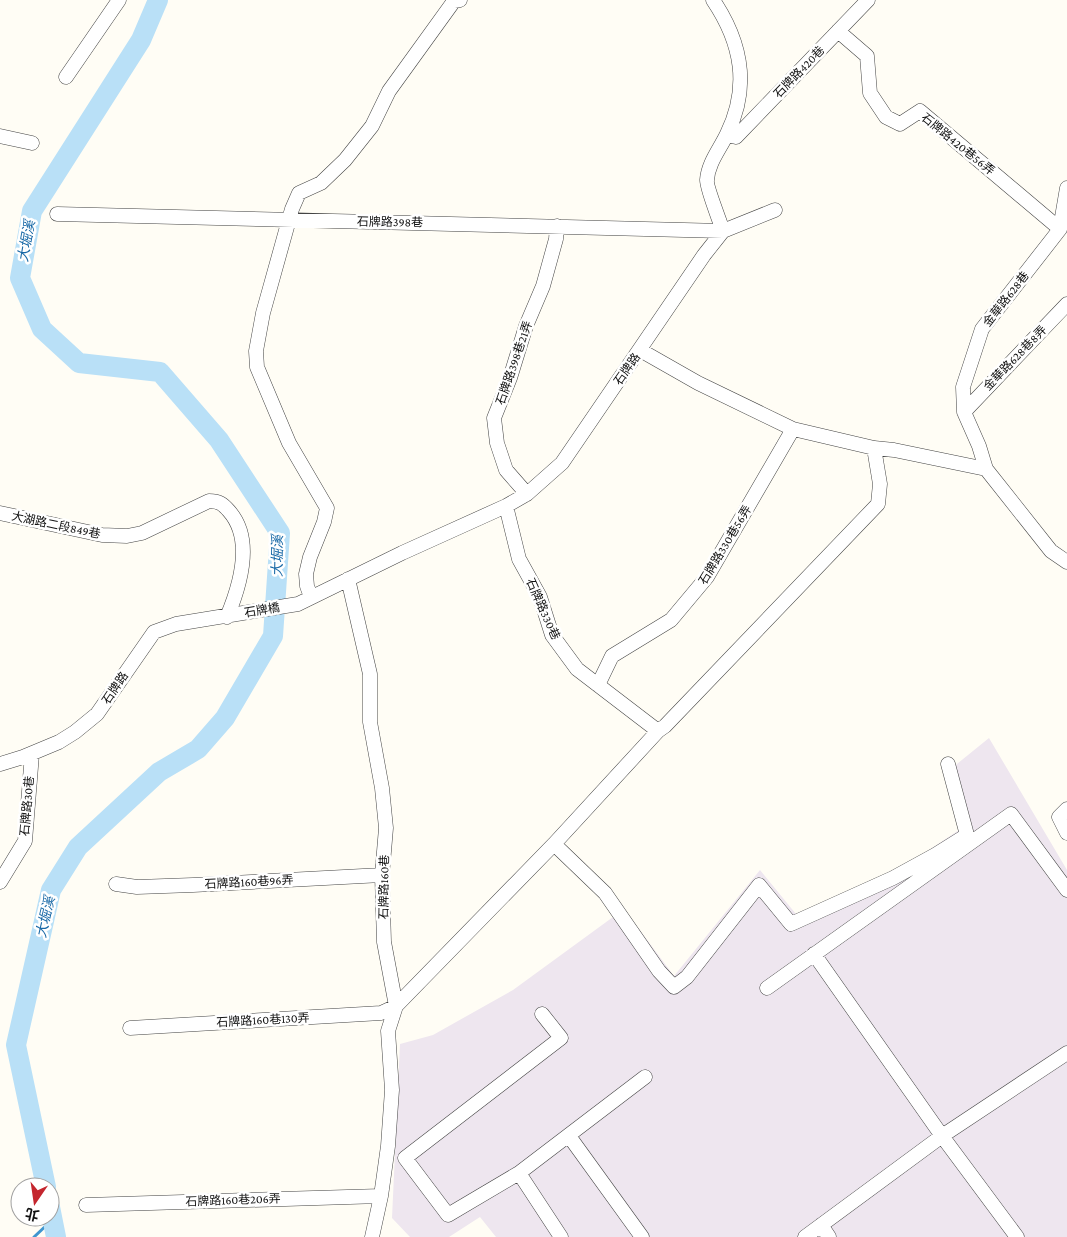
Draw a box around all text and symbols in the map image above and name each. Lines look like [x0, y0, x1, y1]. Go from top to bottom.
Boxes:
street label: 石牌路420巷 [771, 43, 827, 101]
street label: 石牌路420巷56弄 [919, 110, 997, 178]
street label: 石牌路398巷 [357, 214, 423, 230]
water label: 大堀溪 [14, 217, 38, 263]
street label: 金華路628巷 [980, 269, 1032, 329]
street label: 石牌路398巷21弄 [493, 319, 535, 407]
street label: 金華路628巷8弄 [981, 323, 1049, 393]
street label: 石牌路 [611, 350, 643, 388]
street label: 石牌路330巷56弄 [696, 503, 754, 587]
street label: 大湖路二段849巷 [10, 509, 102, 541]
water label: 大堀溪 [269, 533, 285, 577]
street label: 石牌路330巷 [523, 576, 563, 642]
street label: 石牌橋 [243, 600, 281, 620]
street label: 石牌路 [99, 669, 131, 707]
street label: 石牌路30巷 [17, 775, 37, 837]
street label: 石牌路160巷 [376, 854, 392, 920]
street label: 石牌路160巷96弄 [204, 873, 294, 891]
water label: 大堀溪 [32, 893, 58, 939]
street label: 石牌路160巷130弄 [216, 1011, 310, 1029]
north arrow [10, 1177, 60, 1227]
street label: 石牌路160巷206弄 [185, 1191, 281, 1209]
text: 北 [23, 1205, 41, 1224]

